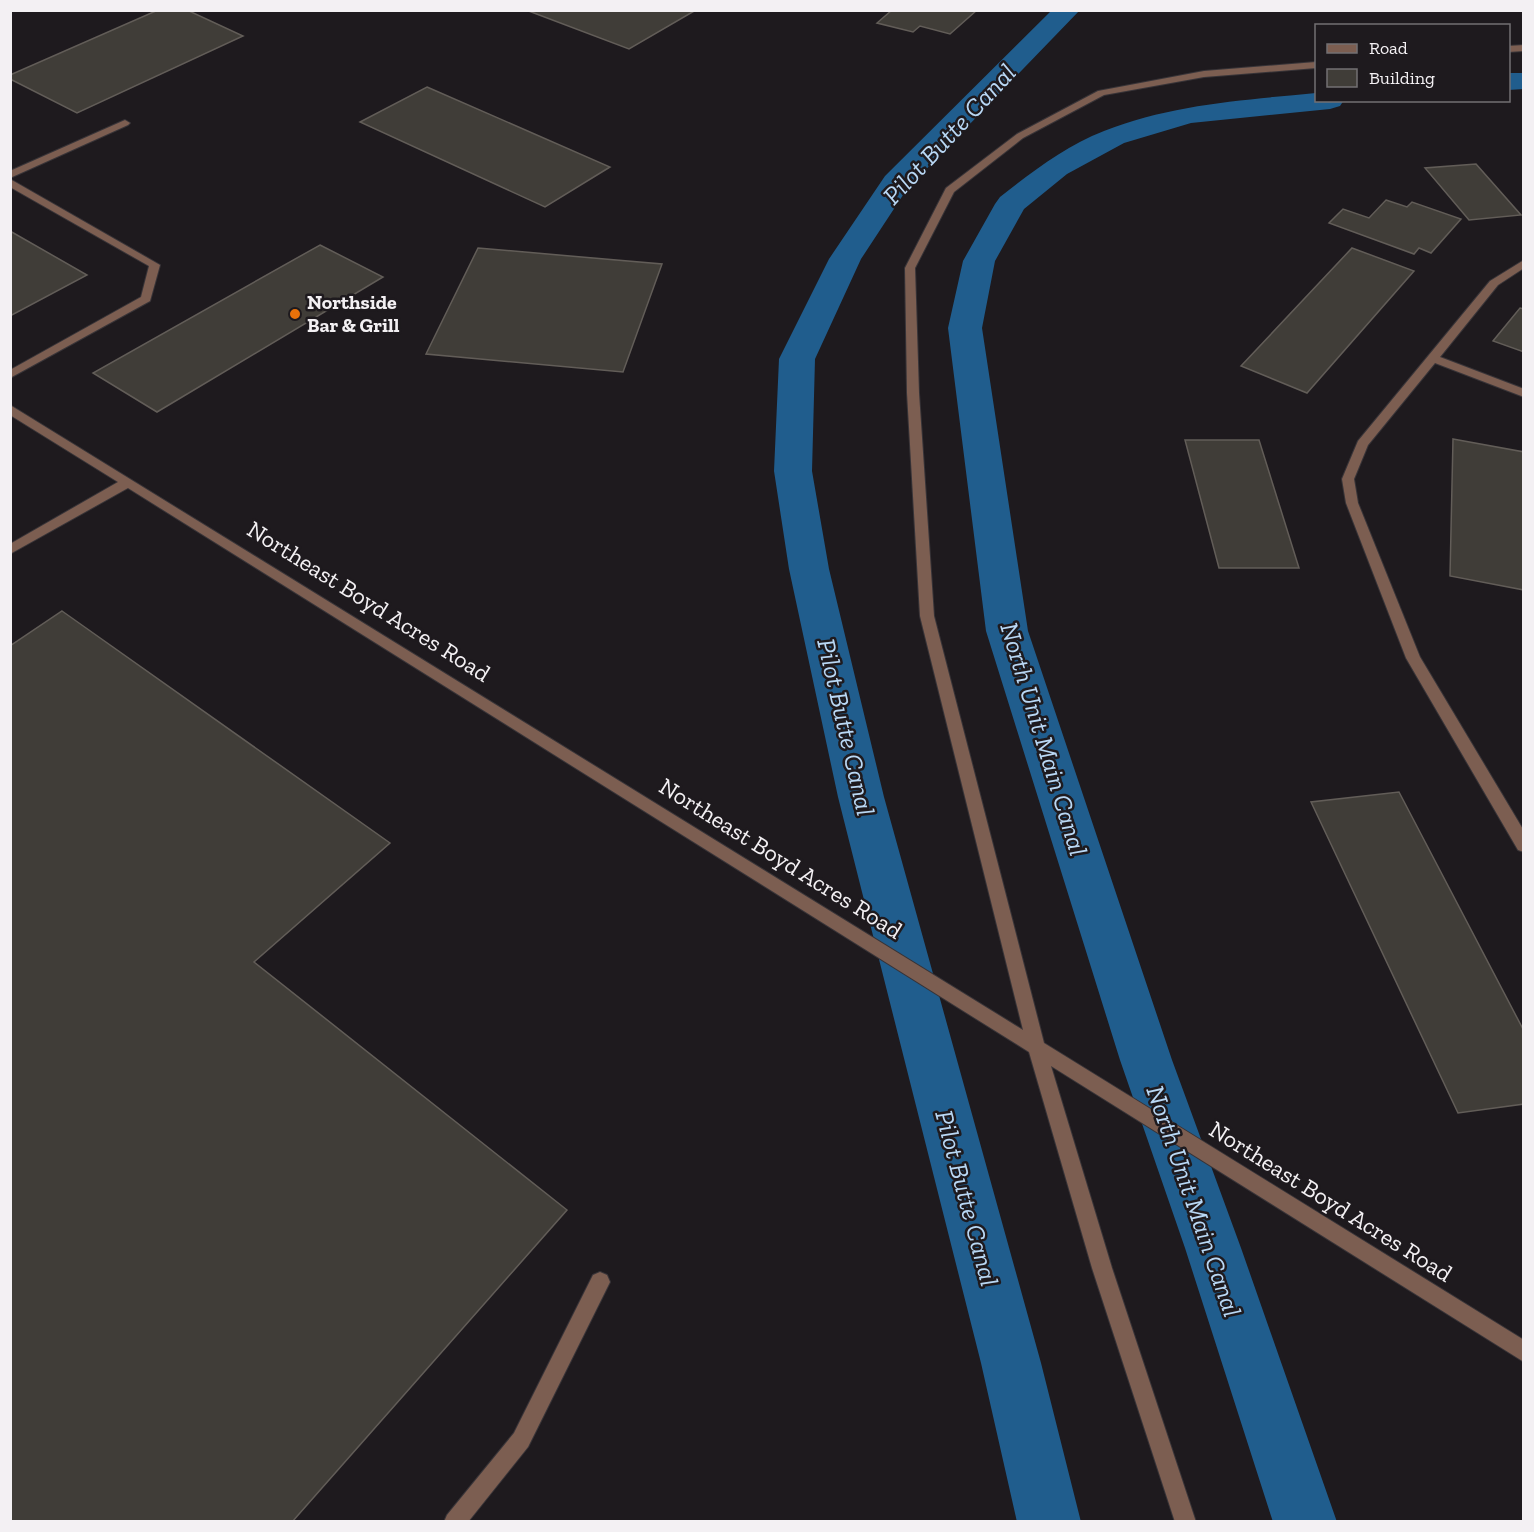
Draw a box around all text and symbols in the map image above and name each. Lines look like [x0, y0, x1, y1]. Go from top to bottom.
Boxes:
legend [1315, 24, 1510, 102]
text: Road [1369, 37, 1408, 59]
water label: Pilot Butte Canal [876, 57, 1022, 211]
text: Building [1369, 67, 1435, 89]
place label: Northside Bar & Grill [307, 290, 400, 337]
marker: Northside Bar & Grill [288, 307, 302, 321]
street label: Northeast Boyd Acres Road [242, 514, 496, 688]
water label: North Unit Main Canal [993, 618, 1095, 860]
water label: Pilot Butte Canal [810, 635, 882, 819]
street label: Northeast Boyd Acres Road [654, 771, 908, 945]
water label: North Unit Main Canal [1139, 1081, 1249, 1321]
water label: Pilot Butte Canal [928, 1107, 1006, 1289]
street label: Northeast Boyd Acres Road [1204, 1114, 1458, 1288]

